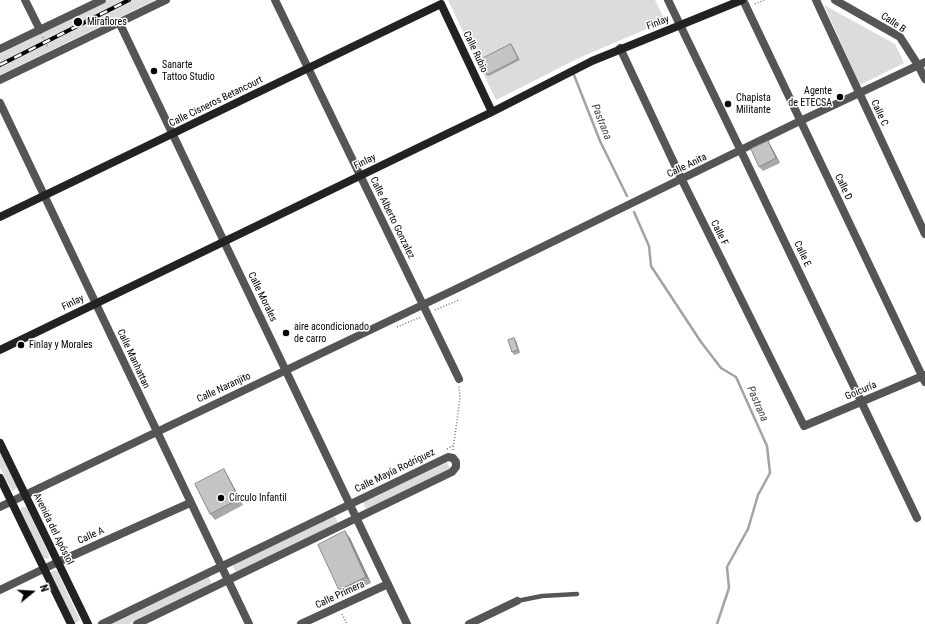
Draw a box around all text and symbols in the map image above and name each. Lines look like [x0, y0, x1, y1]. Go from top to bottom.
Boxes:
street label: Calle B [878, 10, 908, 36]
street label: Finlay [645, 13, 671, 33]
marker: Miraflores [72, 16, 84, 28]
place label: Miraflores [87, 16, 127, 28]
street label: Calle Rubio [460, 29, 490, 75]
place label: Sanarte Tattoo Studio [162, 59, 215, 82]
marker: Sanarte Tattoo Studio [149, 66, 159, 76]
street label: Calle Cisneros Betancourt [167, 74, 265, 130]
place label: Agente de ETECSA [788, 85, 832, 108]
place label: Chapista Militante [736, 92, 771, 116]
marker: Agente de ETECSA [835, 92, 845, 102]
street label: Calle C [868, 98, 890, 128]
marker: Chapista Militante [723, 99, 733, 109]
water label: Pastrana [588, 102, 614, 142]
street label: Calle Anita [665, 151, 709, 181]
street label: Finlay [352, 152, 378, 172]
street label: Calle D [832, 172, 854, 202]
street label: Calle Alberto Gonzalez [367, 175, 417, 261]
street label: Calle F [708, 218, 730, 248]
street label: Calle E [791, 239, 813, 269]
street label: Calle Morales [245, 270, 279, 324]
street label: Finlay [60, 293, 86, 313]
place label: aire acondicionado de carro [294, 321, 369, 344]
street label: Calle Manhattan [114, 327, 152, 391]
marker: aire acondicionado de carro [281, 328, 291, 338]
place label: Finlay y Morales [29, 339, 93, 351]
marker: Finlay y Morales [16, 340, 26, 350]
street label: Calle Naranjito [195, 370, 253, 406]
street label: Goicuría [844, 379, 878, 403]
water label: Pastrana [743, 384, 771, 424]
street label: Calle Mayía Rodríguez [353, 446, 437, 496]
street label: Avenida del Apóstol [30, 491, 76, 567]
place label: Círculo Infantil [229, 492, 287, 504]
marker: Círculo Infantil [216, 493, 226, 503]
street label: Calle A [76, 525, 106, 547]
north arrow [12, 572, 52, 612]
street label: Calle Primera [314, 578, 366, 612]
text: N [37, 583, 51, 593]

